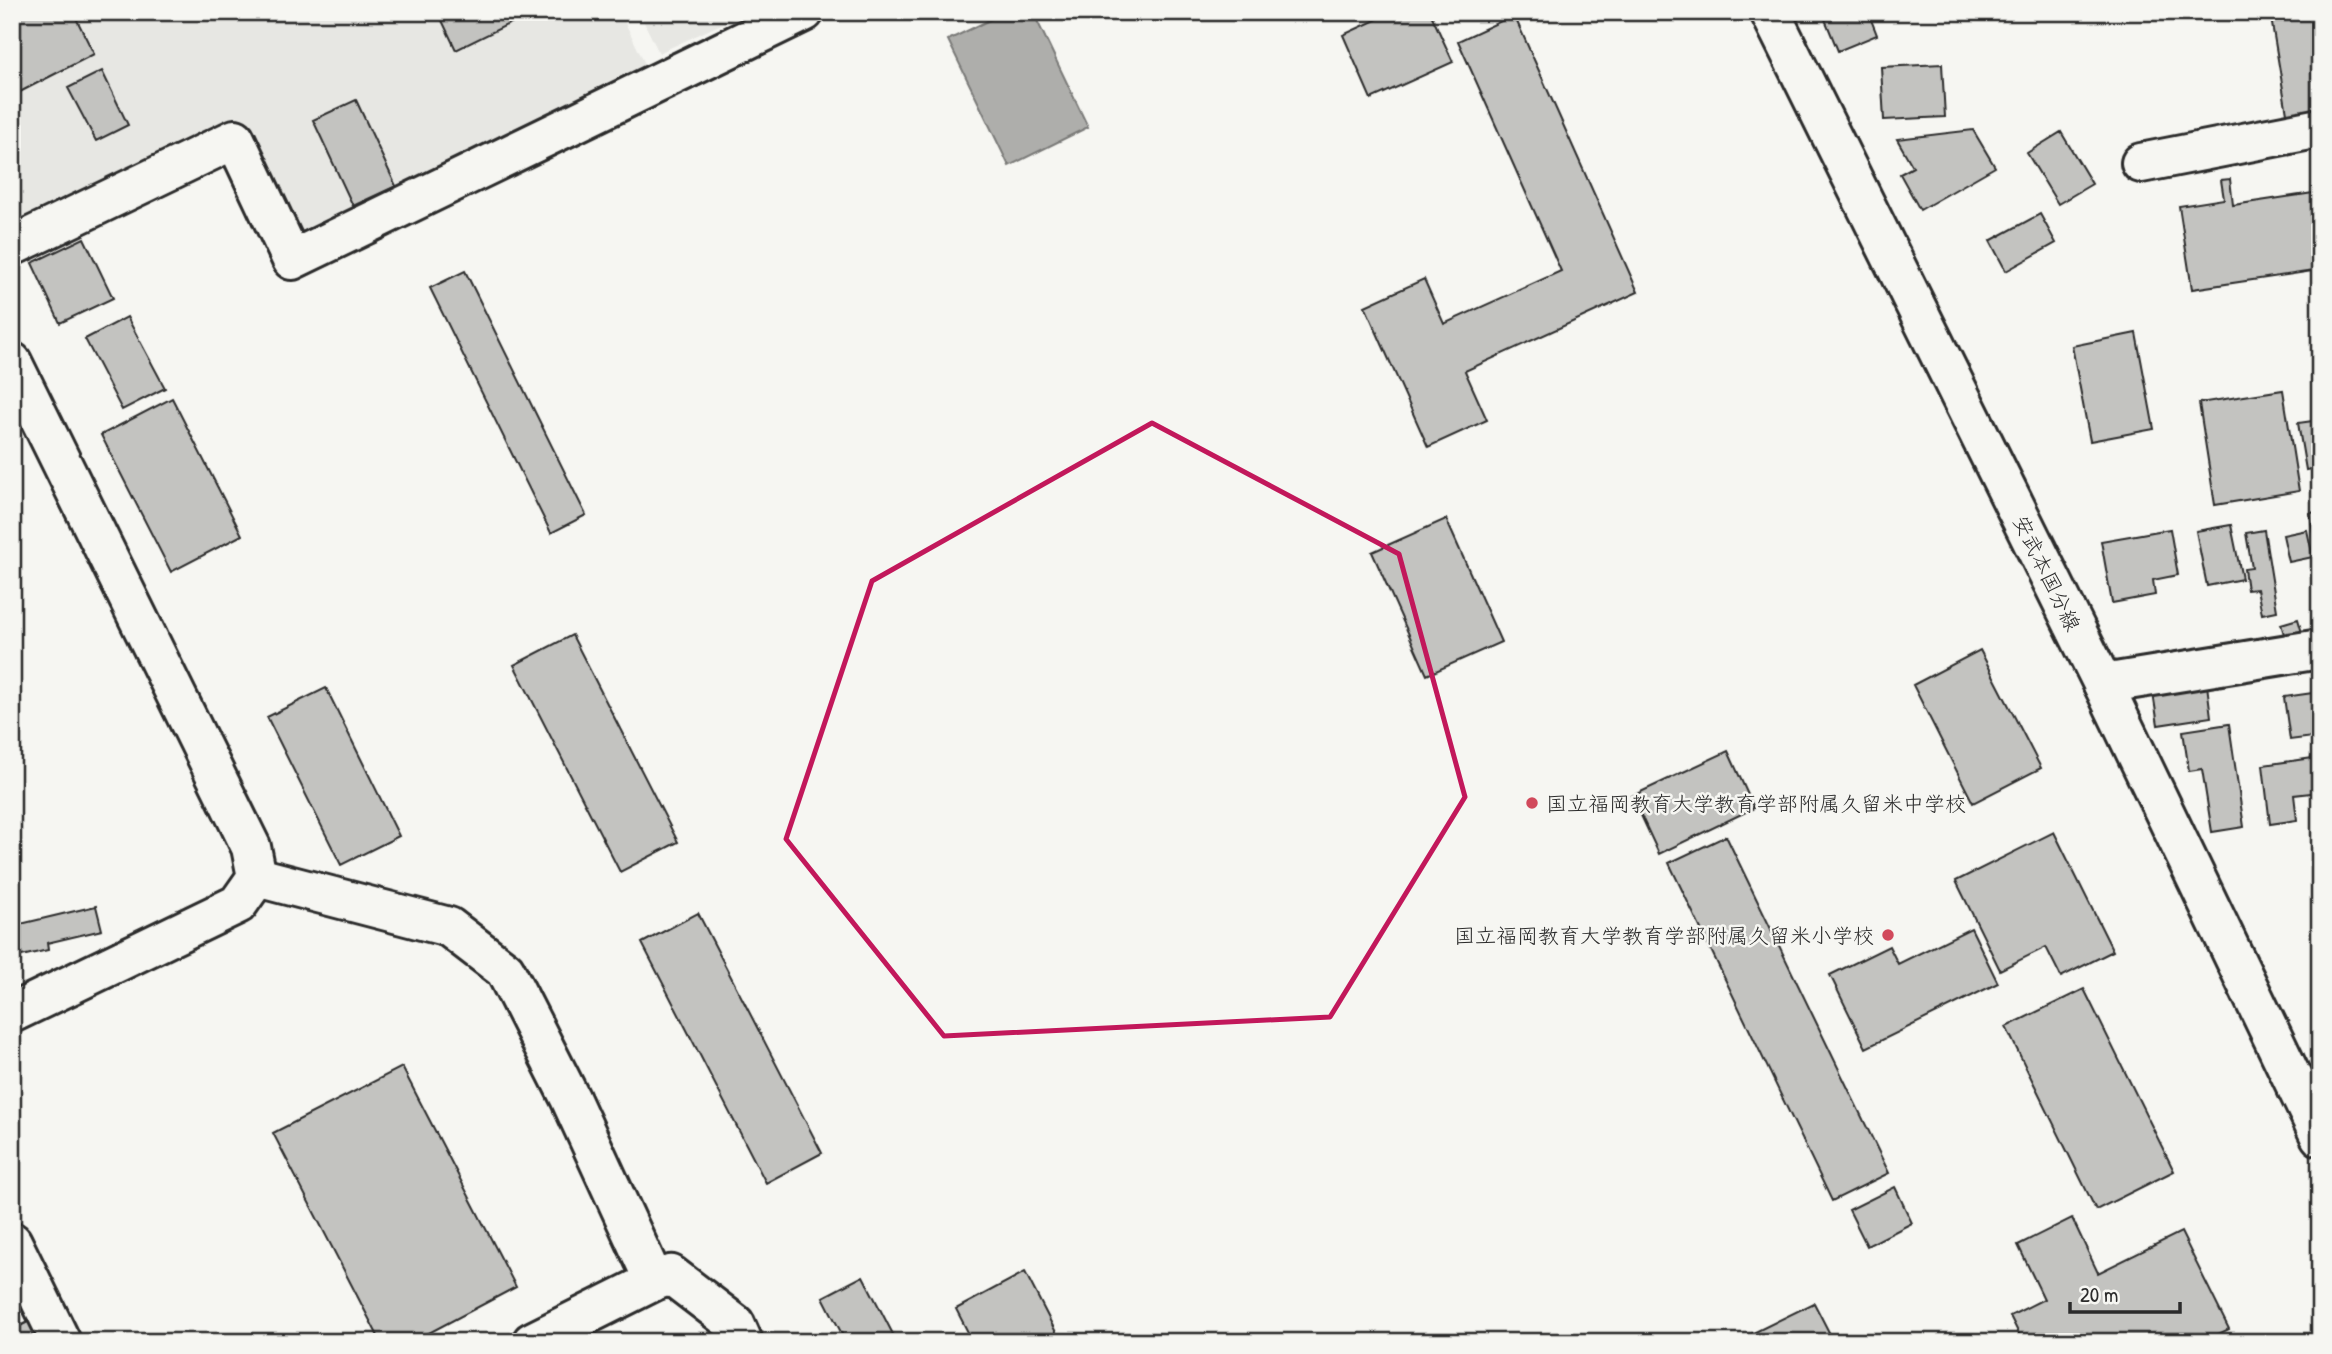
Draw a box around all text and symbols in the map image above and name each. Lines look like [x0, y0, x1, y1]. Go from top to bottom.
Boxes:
street label: 安武本国分線 [2006, 510, 2088, 636]
place label: 国立福岡教育大学教育学部附属久留米中学校 [1546, 789, 1966, 818]
marker: 国立福岡教育大学教育学部附属久留米中学校 [1524, 795, 1540, 811]
place label: 国立福岡教育大学教育学部附属久留米小学校 [1454, 921, 1874, 950]
marker: 国立福岡教育大学教育学部附属久留米小学校 [1880, 927, 1896, 943]
scale bar [2070, 1270, 2180, 1314]
text: 20 m [2080, 1280, 2118, 1309]

